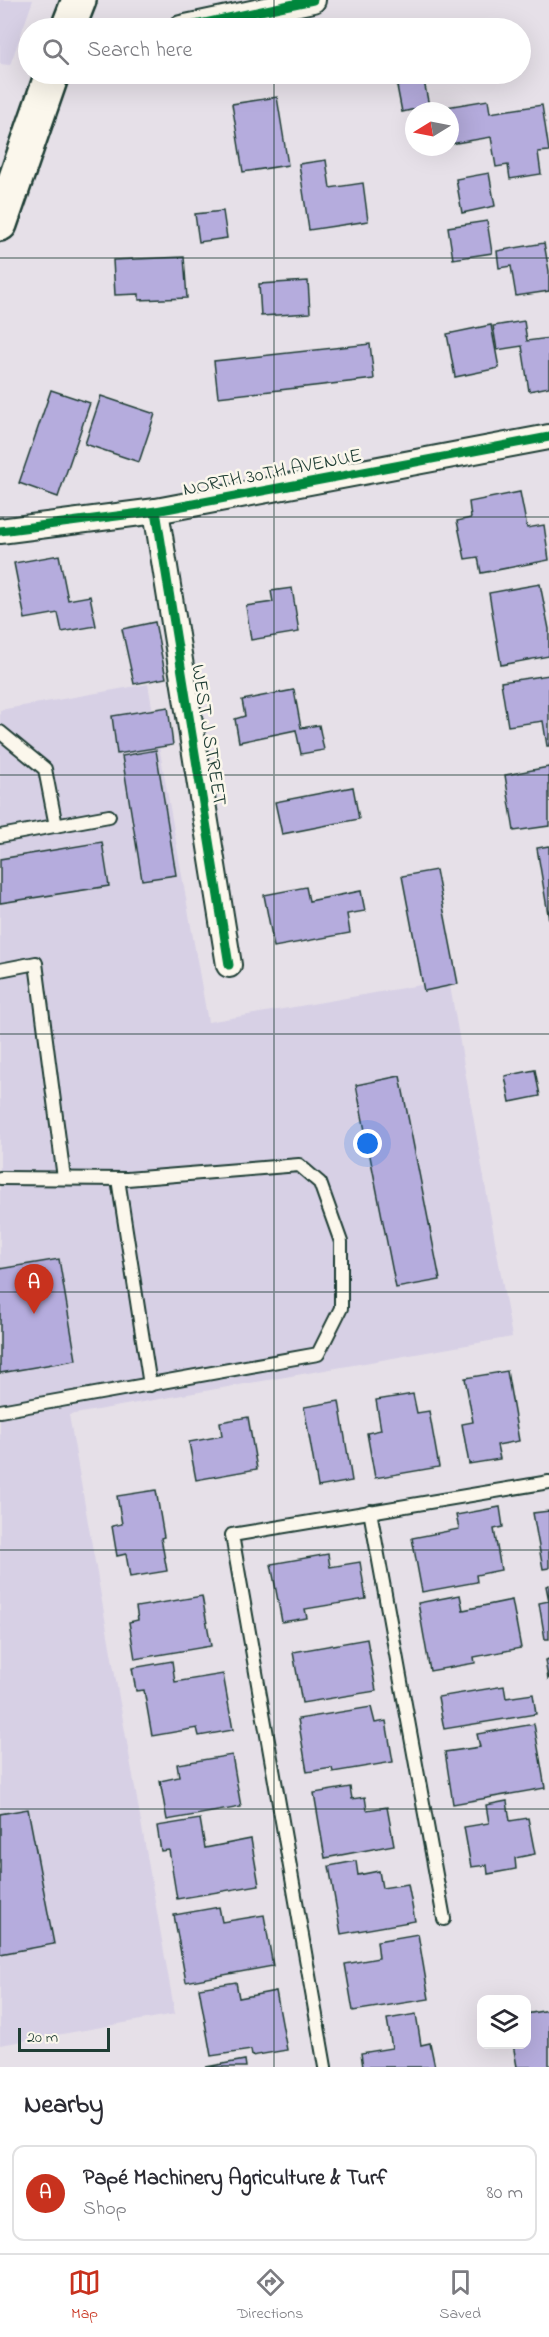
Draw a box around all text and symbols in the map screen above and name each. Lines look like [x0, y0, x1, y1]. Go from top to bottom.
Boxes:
search box [18, 18, 531, 84]
icon: search [39, 35, 72, 68]
text: Search here [87, 35, 192, 67]
north arrow [405, 102, 459, 156]
street label: NORTH 30TH AVENUE [181, 442, 364, 505]
street label: WEST J STREET [182, 663, 233, 808]
your location [353, 1129, 382, 1158]
pin: A [15, 1264, 54, 1314]
map controls [477, 1995, 531, 2049]
button: layers [477, 1995, 531, 2049]
scale bar [18, 2025, 110, 2052]
text: 20 m [27, 2026, 58, 2050]
text: Nearby [24, 2087, 103, 2125]
text: Papé Machinery Agriculture & Turf [83, 2163, 387, 2195]
text: A [39, 2179, 52, 2208]
text: 80 m [486, 2179, 523, 2208]
text: Shop [83, 2195, 127, 2224]
tab: Map [68, 2266, 101, 2326]
tab: Directions [237, 2266, 303, 2326]
tab: Saved [439, 2266, 481, 2326]

